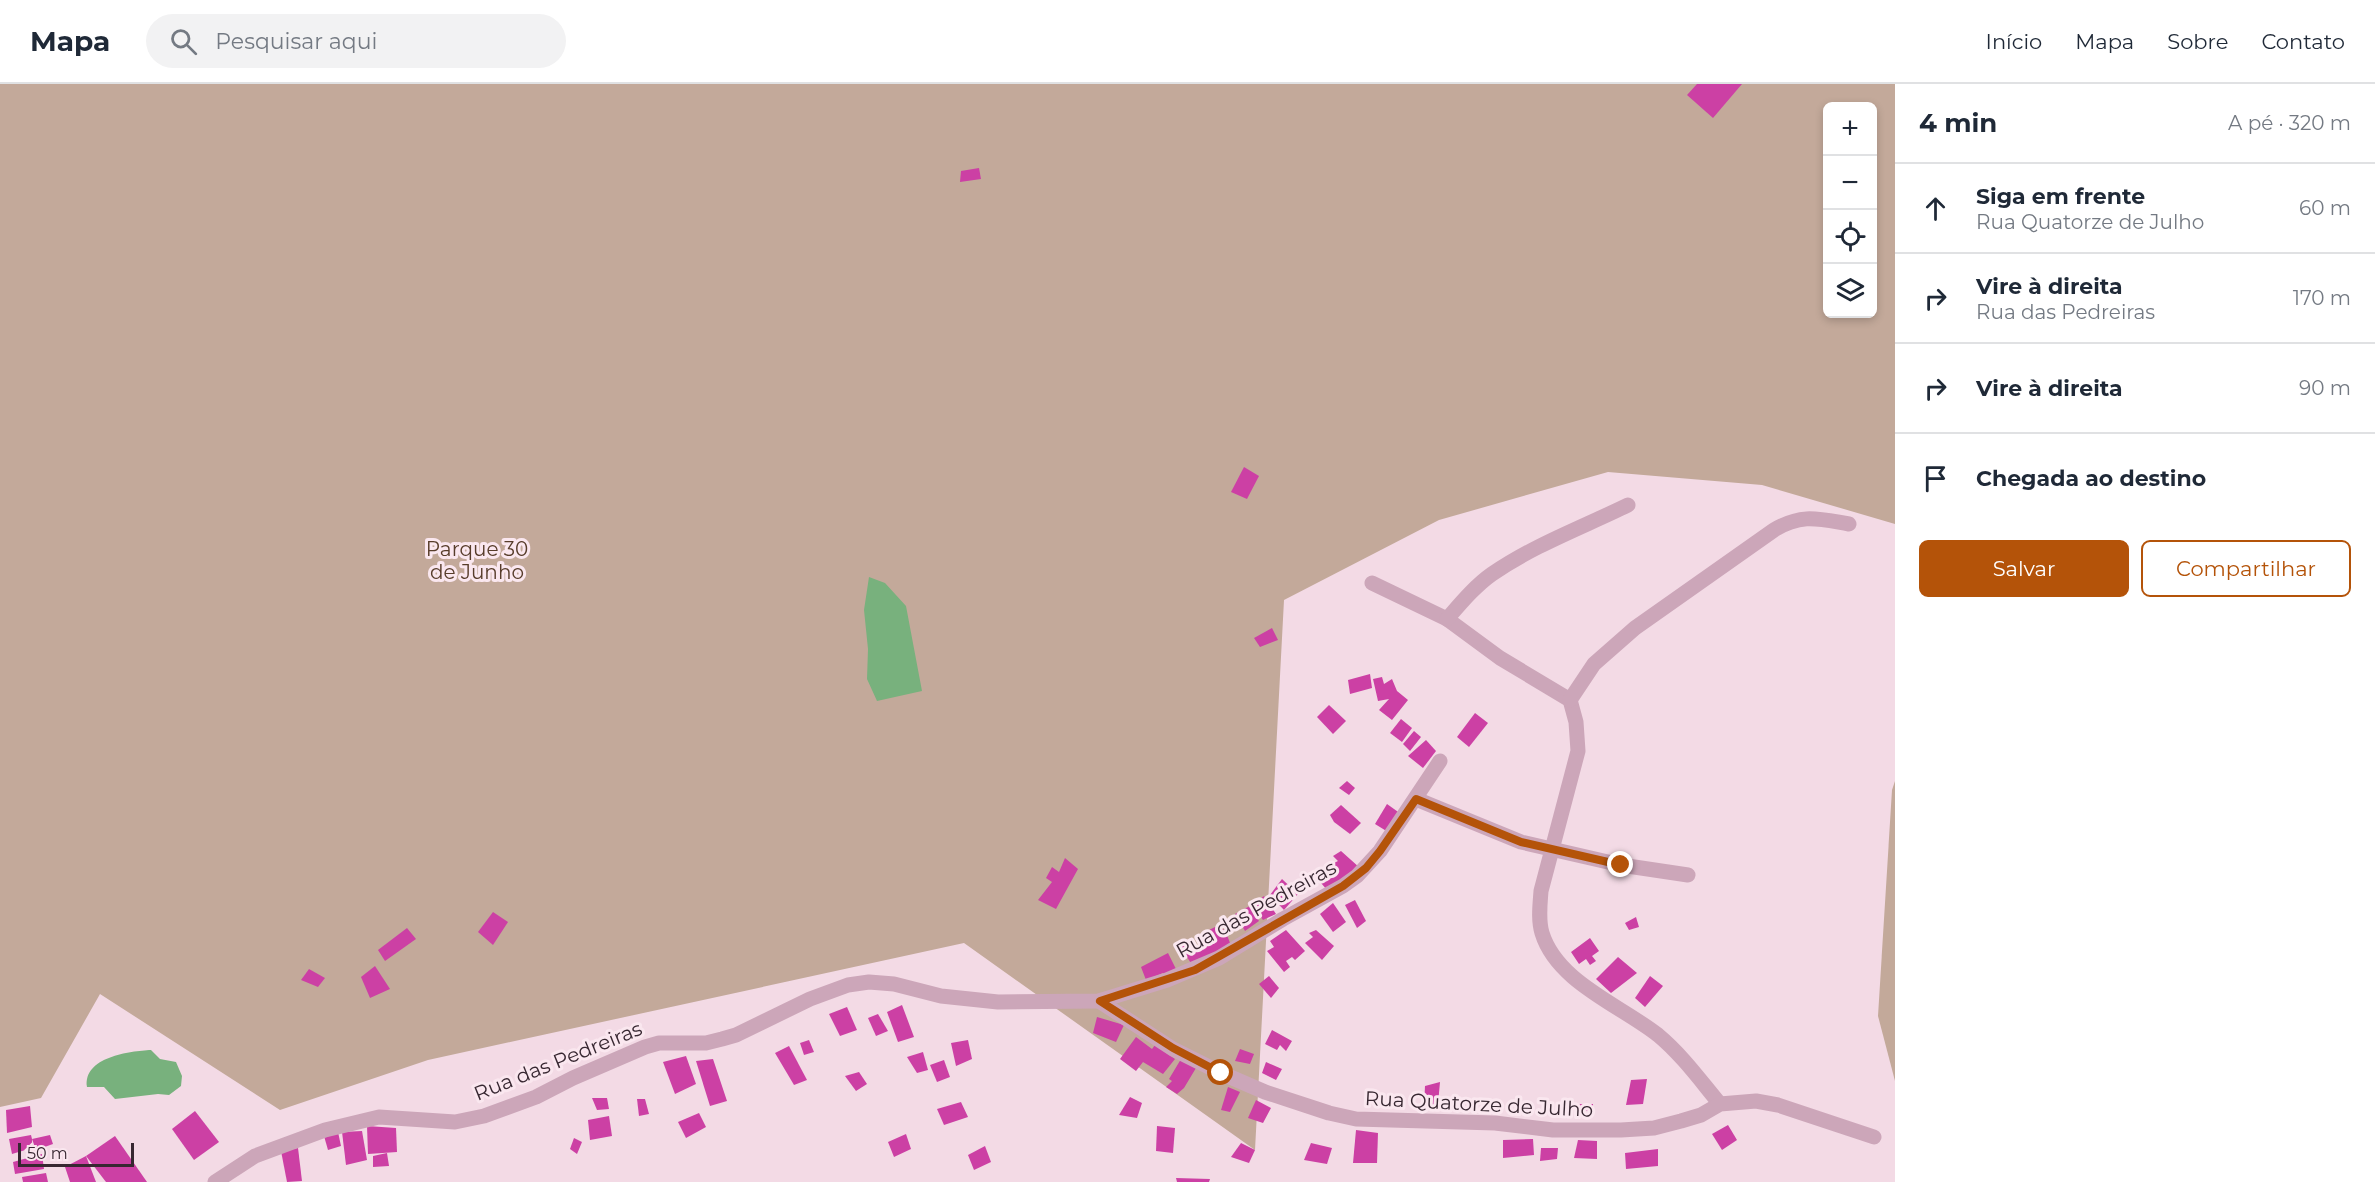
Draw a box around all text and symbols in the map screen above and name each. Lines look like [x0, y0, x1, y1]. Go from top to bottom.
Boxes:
search box [146, 14, 566, 68]
text: Mapa [30, 24, 110, 58]
icon: search [167, 25, 200, 58]
text: Pesquisar aqui [215, 28, 377, 55]
text: Início [1986, 29, 2042, 54]
text: Mapa [2075, 29, 2134, 54]
text: Sobre [2167, 29, 2228, 54]
text: Contato [2261, 29, 2345, 54]
map controls [1823, 102, 1877, 318]
button: + [1823, 102, 1877, 156]
text: 4 min [1919, 107, 1997, 139]
text: A pé · 320 m [2228, 111, 2351, 135]
button: − [1823, 156, 1877, 210]
text: Siga em frente [1976, 183, 2145, 210]
icon: ahead [1919, 192, 1952, 225]
text: 60 m [2299, 196, 2351, 220]
button: locate [1823, 210, 1877, 264]
text: Rua Quatorze de Julho [1976, 210, 2204, 234]
button: layers [1823, 264, 1877, 318]
text: Vire à direita [1976, 273, 2123, 300]
icon: right [1919, 282, 1952, 315]
text: 170 m [2293, 286, 2351, 310]
text: Rua das Pedreiras [1976, 300, 2155, 324]
icon: right [1919, 372, 1952, 405]
text: Vire à direita [1976, 375, 2123, 402]
text: 90 m [2299, 376, 2351, 400]
icon: arrive [1919, 462, 1952, 495]
text: Chegada ao destino [1976, 465, 2206, 492]
park label: Parque 30 de Junho [426, 537, 528, 584]
button: Salvar [1919, 540, 2129, 597]
button: Compartilhar [2141, 540, 2351, 597]
route end [1607, 851, 1633, 877]
street label: Rua das Pedreiras [1172, 855, 1340, 963]
street label: Rua das Pedreiras [471, 1016, 646, 1106]
route start [1207, 1059, 1233, 1085]
street label: Rua Quatorze de Julho [1364, 1086, 1594, 1122]
scale bar [18, 1140, 134, 1168]
text: 50 m [27, 1144, 68, 1163]

